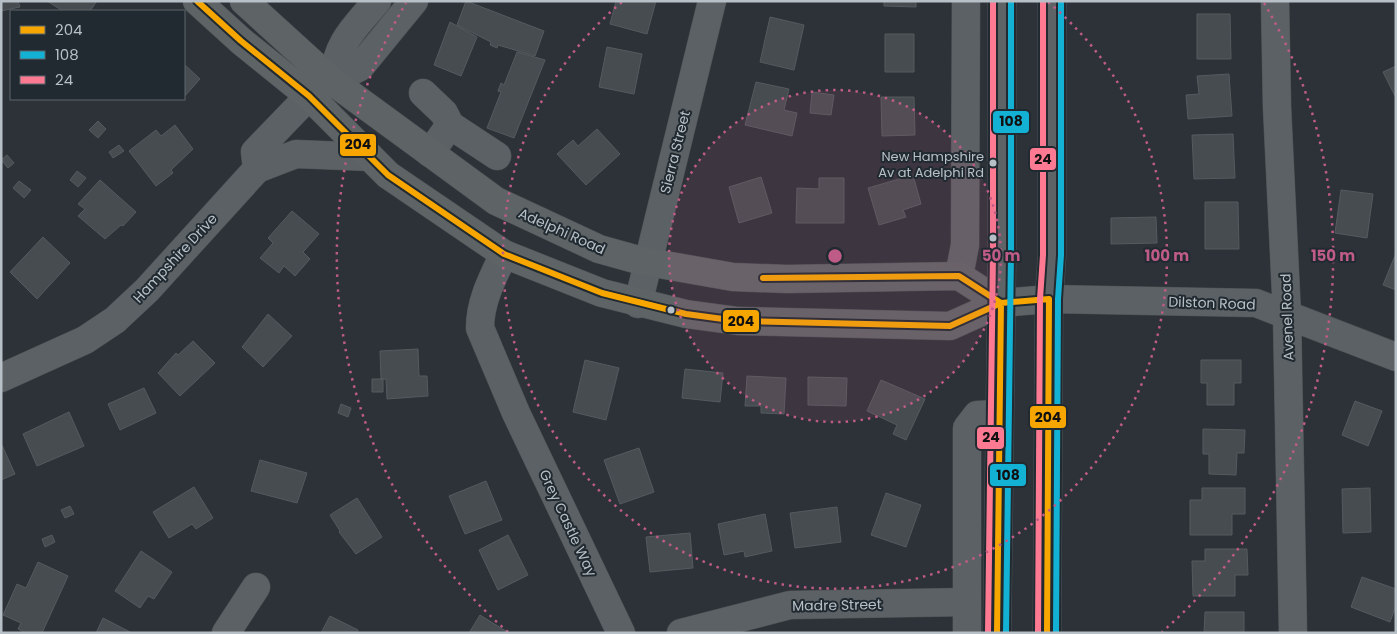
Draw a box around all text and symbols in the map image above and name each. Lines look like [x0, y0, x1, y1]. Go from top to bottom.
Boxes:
legend [10, 10, 185, 100]
text: 204 [55, 19, 82, 40]
text: 108 [55, 44, 79, 65]
text: 24 [55, 69, 73, 90]
street label: Sierra Street [655, 108, 695, 196]
line badge: 108 [992, 110, 1030, 134]
text: 108 [999, 111, 1023, 131]
line badge: 204 [339, 133, 377, 157]
text: 204 [345, 134, 371, 154]
place label: New Hampshire Av at Adelphi Rd [878, 147, 984, 182]
line badge: 24 [1029, 147, 1057, 171]
text: 24 [1034, 149, 1052, 169]
marker: New Hampshire Av at Adelphi Rd [988, 158, 998, 168]
street label: Adelphi Road [515, 203, 609, 259]
street label: Hampshire Drive [128, 209, 222, 307]
unlabelled marker [988, 233, 998, 243]
text: 50 m [982, 245, 1020, 266]
text: 100 m [1145, 245, 1189, 266]
text: 150 m [1311, 245, 1355, 266]
centre of rings [826, 247, 844, 265]
street label: Avenel Road [1275, 273, 1299, 361]
street label: Dilston Road [1168, 291, 1256, 315]
unlabelled marker [666, 305, 676, 315]
line badge: 204 [722, 309, 760, 333]
text: 204 [728, 311, 754, 331]
line badge: 204 [1029, 405, 1067, 429]
text: 204 [1035, 407, 1061, 427]
line badge: 24 [976, 426, 1005, 450]
text: 24 [982, 427, 1000, 447]
line badge: 108 [989, 463, 1027, 487]
text: 108 [996, 465, 1020, 485]
street label: Grey Castle Way [534, 466, 602, 580]
street label: Madre Street [792, 594, 882, 616]

